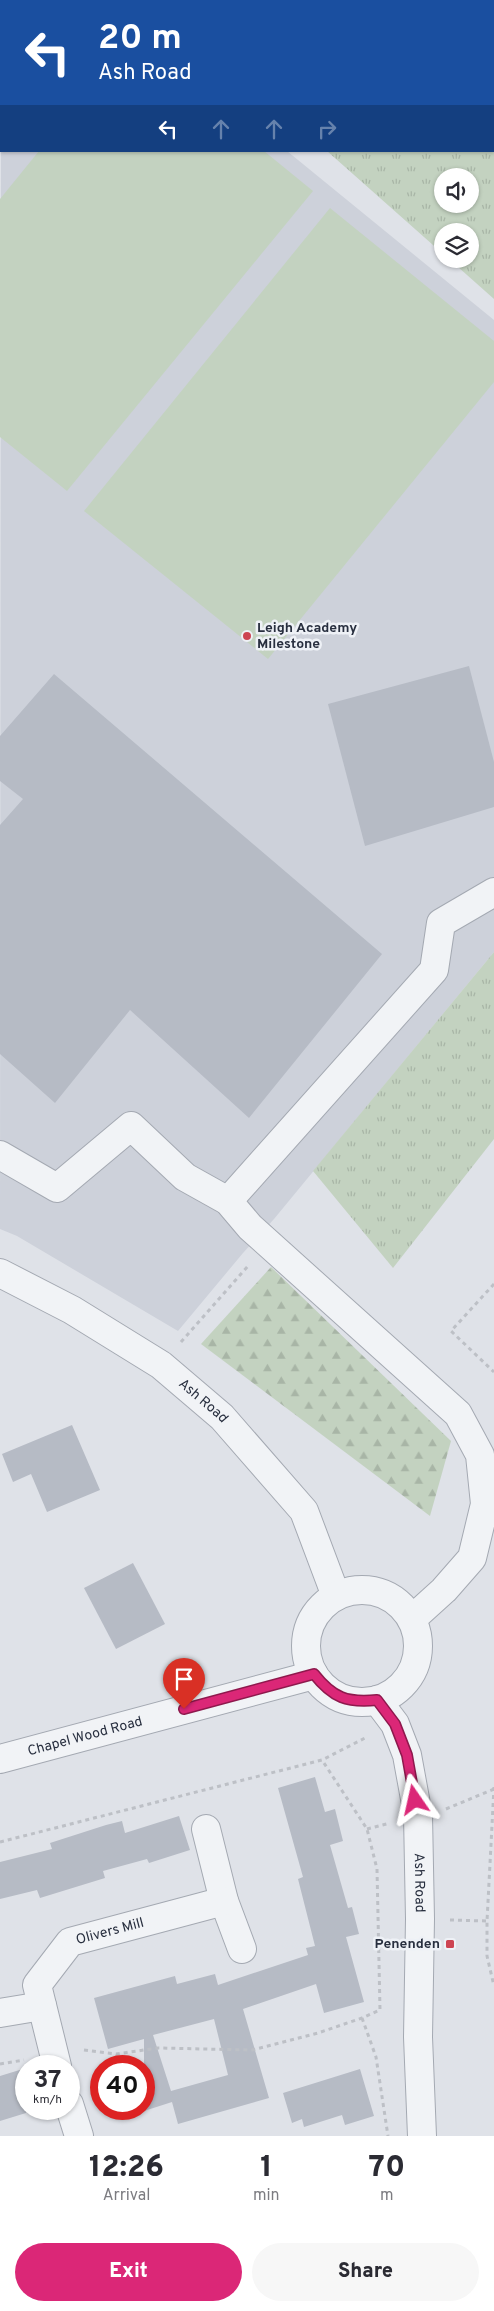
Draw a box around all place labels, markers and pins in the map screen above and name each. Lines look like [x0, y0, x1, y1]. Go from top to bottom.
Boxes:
place label: Leigh Academy Milestone [257, 620, 357, 653]
marker: Leigh Academy Milestone [241, 630, 253, 642]
pin [163, 1658, 205, 1709]
place label: Penenden [375, 1936, 440, 1953]
marker: Penenden [444, 1938, 456, 1950]

